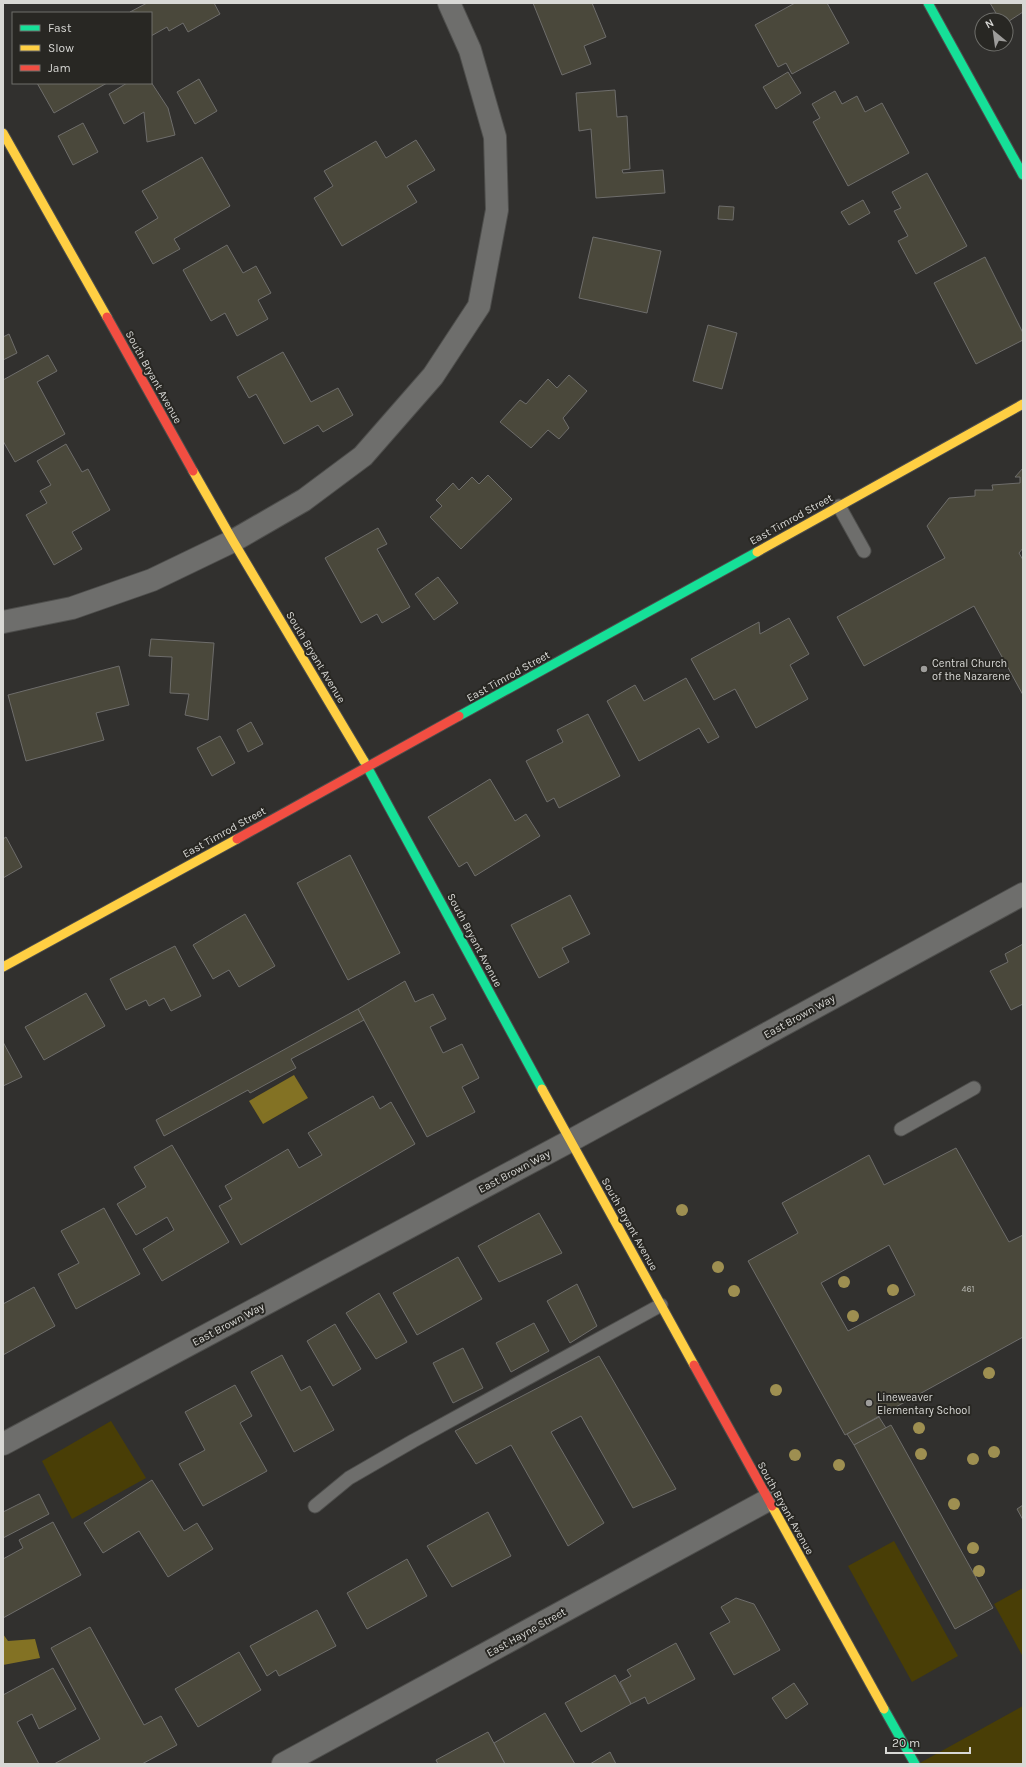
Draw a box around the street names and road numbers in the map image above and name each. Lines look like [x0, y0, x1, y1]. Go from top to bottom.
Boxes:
street label: South Bryant Avenue [123, 328, 185, 426]
street label: East Timrod Street [747, 491, 835, 548]
street label: South Bryant Avenue [283, 609, 348, 706]
street label: East Timrod Street [464, 648, 552, 705]
street label: East Timrod Street [180, 804, 268, 861]
street label: South Bryant Avenue [444, 891, 505, 990]
street label: East Brown Way [761, 991, 837, 1041]
street label: East Brown Way [476, 1147, 552, 1196]
street label: South Bryant Avenue [599, 1175, 661, 1273]
street label: East Brown Way [190, 1300, 266, 1349]
street label: South Bryant Avenue [755, 1459, 817, 1557]
street label: East Hayne Street [484, 1605, 568, 1660]

